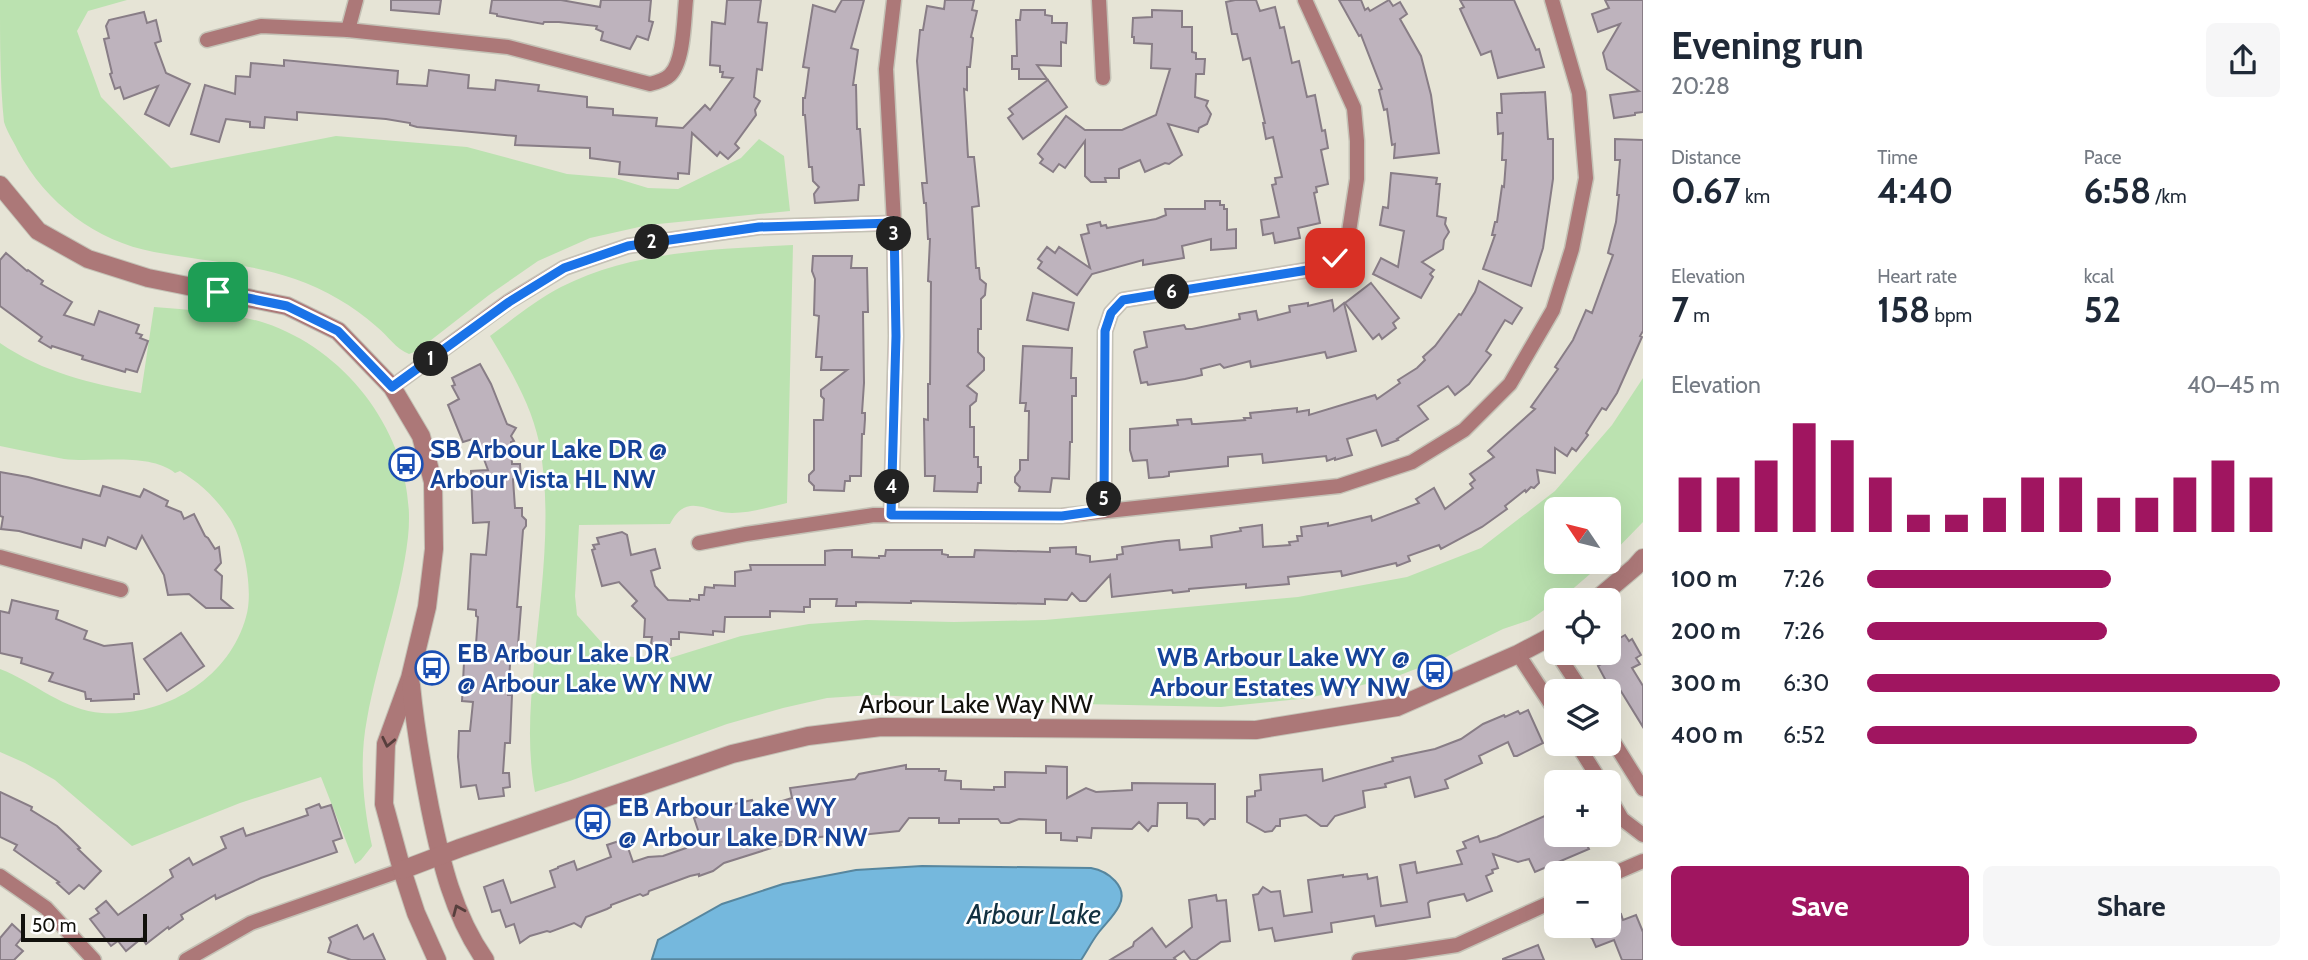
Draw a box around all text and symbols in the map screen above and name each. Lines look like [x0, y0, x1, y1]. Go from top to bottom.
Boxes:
text: Evening run [1671, 22, 1864, 69]
button: share [2206, 23, 2280, 97]
text: 20:28 [1671, 72, 1730, 100]
text: Distance [1671, 146, 1741, 169]
text: Time [1877, 146, 1918, 169]
text: Pace [2084, 146, 2122, 169]
text: 0.67 [1671, 169, 1741, 212]
text: 4:40 [1877, 169, 1953, 212]
text: 6:58 [2084, 169, 2151, 212]
text: km [1741, 185, 1770, 208]
text: /km [2151, 185, 2187, 208]
pin: 3 [876, 216, 912, 252]
text: 3 [888, 222, 899, 245]
pin: 2 [634, 224, 670, 260]
pin [1305, 228, 1365, 288]
text: 2 [646, 230, 657, 253]
icon: check [1316, 239, 1354, 277]
pin [188, 262, 248, 322]
text: Elevation [1671, 265, 1745, 288]
text: Heart rate [1877, 265, 1957, 288]
text: kcal [2084, 265, 2114, 288]
icon: arrive [199, 273, 237, 311]
pin: 6 [1154, 274, 1190, 310]
text: 6 [1166, 280, 1177, 303]
text: 7 [1671, 288, 1689, 331]
text: 158 [1877, 288, 1930, 331]
text: 52 [2084, 288, 2121, 331]
text: m [1689, 304, 1710, 327]
text: bpm [1930, 304, 1972, 327]
pin: 1 [414, 342, 448, 376]
text: 1 [427, 347, 434, 370]
text: Elevation [1671, 371, 1761, 399]
text: 40–45 m [2187, 371, 2280, 399]
place label: SB Arbour Lake DR @ Arbour Vista HL NW [430, 433, 667, 495]
bus stop icon: SB Arbour Lake DR @ Arbour Vista HL NW [387, 445, 425, 483]
pin: 4 [874, 470, 910, 504]
text: 4 [886, 475, 897, 498]
pin: 5 [1086, 482, 1122, 516]
text: 5 [1098, 487, 1109, 510]
north arrow [1544, 497, 1620, 574]
map controls [1544, 497, 1621, 938]
text: 100 m [1671, 565, 1737, 593]
text: 7:26 [1783, 565, 1824, 593]
button: locate [1544, 588, 1621, 665]
text: 200 m [1671, 617, 1741, 645]
text: 7:26 [1783, 617, 1824, 645]
place label: EB Arbour Lake DR @ Arbour Lake WY NW [457, 637, 712, 699]
place label: WB Arbour Lake WY @ Arbour Estates WY NW [1150, 641, 1410, 703]
bus stop icon: EB Arbour Lake DR @ Arbour Lake WY NW [413, 649, 451, 687]
bus stop icon: WB Arbour Lake WY @ Arbour Estates WY NW [1416, 653, 1454, 691]
text: 300 m [1671, 669, 1741, 697]
text: 6:30 [1783, 669, 1829, 697]
button: layers [1544, 679, 1621, 756]
street label: Arbour Lake Way NW [859, 688, 1093, 720]
text: 400 m [1671, 721, 1743, 749]
text: 6:52 [1783, 721, 1825, 749]
one-way arrow [382, 736, 397, 748]
button: + [1544, 770, 1621, 847]
place label: EB Arbour Lake WY @ Arbour Lake DR NW [618, 791, 867, 853]
bus stop icon: EB Arbour Lake WY @ Arbour Lake DR NW [574, 803, 612, 841]
button: − [1544, 861, 1621, 938]
button: Save [1671, 866, 1969, 946]
button: Share [1983, 866, 2280, 946]
water label: Arbour Lake [965, 897, 1101, 931]
one-way arrow [452, 905, 466, 918]
scale bar [21, 911, 147, 943]
text: 50 m [32, 914, 76, 937]

